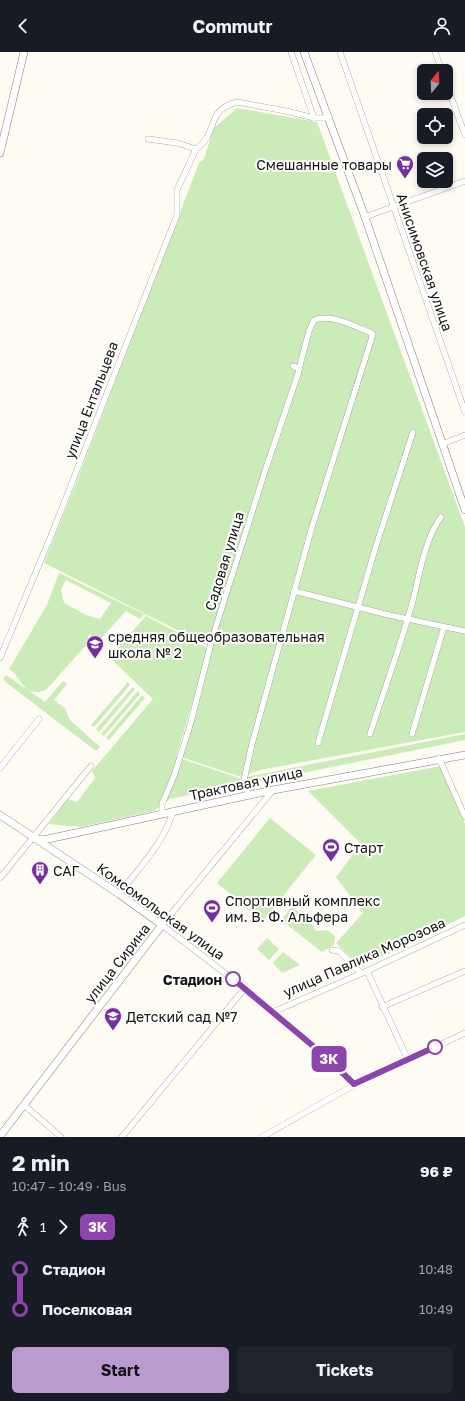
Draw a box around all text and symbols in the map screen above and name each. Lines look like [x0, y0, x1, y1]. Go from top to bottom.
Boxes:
icon: back [12, 15, 34, 37]
text: Commutr [192, 15, 273, 37]
icon: person [431, 15, 453, 37]
north arrow [417, 64, 453, 100]
map controls [417, 64, 453, 188]
button: locate [417, 108, 453, 144]
button: layers [417, 152, 453, 188]
supermarket icon: Смешанные товары [395, 154, 415, 179]
place label: Смешанные товары [256, 156, 392, 173]
street label: Анисимовская улица [393, 191, 457, 333]
street label: улица Ентальцева [61, 339, 121, 461]
street label: Садовая улица [201, 509, 247, 613]
place label: средняя общеобразовательная школа № 2 [108, 628, 325, 661]
school or university icon: средняя общеобразовательная школа № 2 [85, 634, 105, 659]
street label: Трактовая улица [188, 763, 304, 803]
sports icon: Старт [321, 837, 341, 862]
place label: Старт [344, 839, 383, 856]
street label: Комсомольская улица [94, 859, 228, 963]
building icon: САГ [30, 860, 50, 885]
place label: САГ [53, 862, 80, 879]
place label: Спортивный комплекс им. В. Ф. Альфера [225, 892, 381, 925]
sports icon: Спортивный комплекс им. В. Ф. Альфера [202, 898, 222, 923]
street label: улица Павлика Морозова [280, 913, 448, 1001]
street label: улица Сирина [81, 920, 153, 1006]
place label: Стадион [163, 971, 222, 988]
marker: Стадион [225, 971, 241, 987]
school or university icon: Детский сад №7 [103, 1006, 123, 1031]
place label: Детский сад №7 [126, 1008, 237, 1025]
unlabelled marker [427, 1039, 443, 1055]
line badge: 3К [311, 1046, 347, 1072]
text: 3К [320, 1050, 338, 1067]
text: 2 min [12, 1149, 70, 1176]
text: 96 ₽ [420, 1162, 453, 1180]
text: 10:47 – 10:49 · Bus [12, 1178, 126, 1194]
icon: walk [12, 1216, 34, 1238]
icon: forward [52, 1216, 74, 1238]
text: 3К [88, 1218, 107, 1235]
text: 1 [40, 1219, 46, 1235]
text: Стадион [42, 1260, 105, 1278]
text: 10:48 [419, 1261, 453, 1277]
text: Поселковая [42, 1300, 132, 1318]
text: 10:49 [419, 1301, 453, 1317]
button: Start [12, 1347, 229, 1393]
button: Tickets [237, 1347, 453, 1393]

